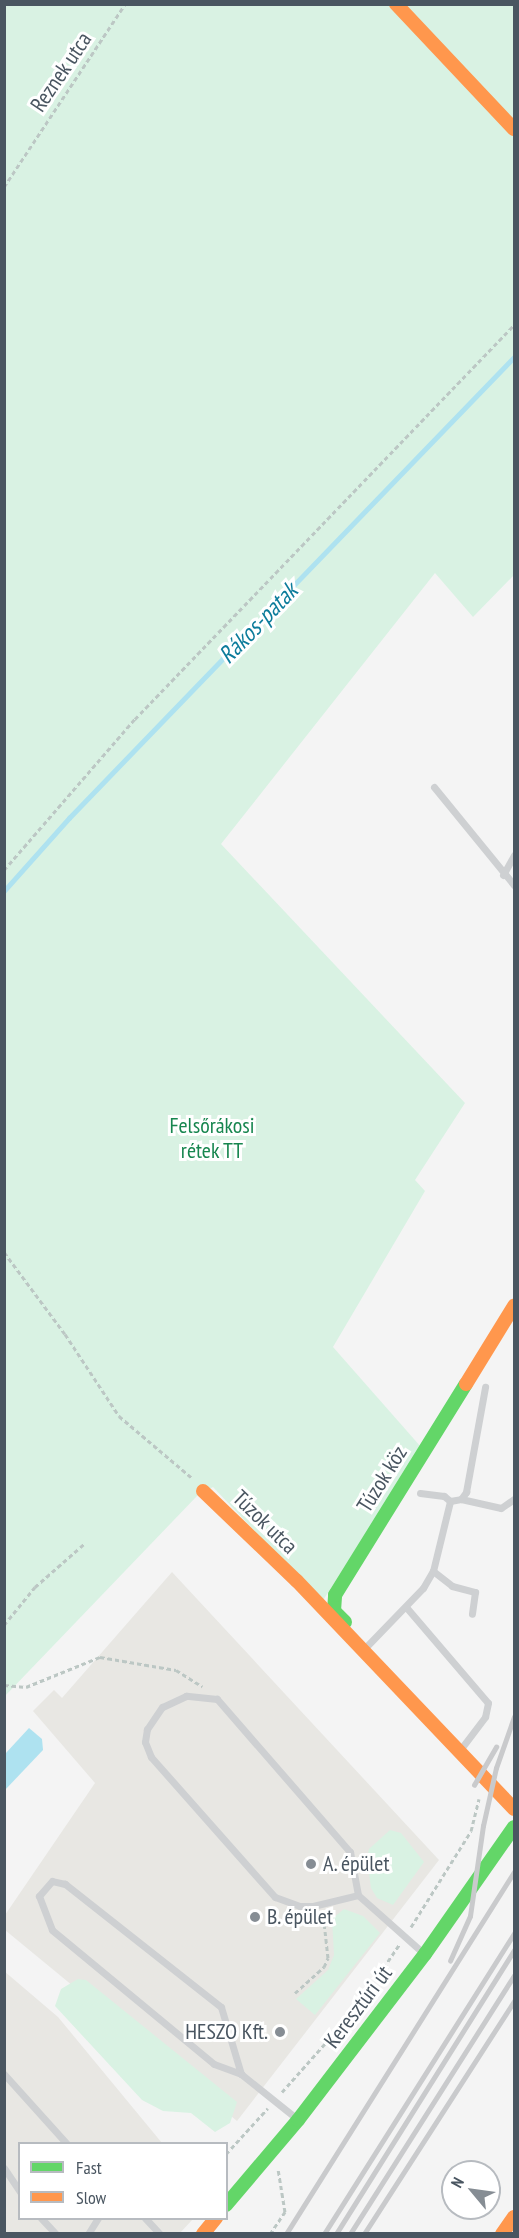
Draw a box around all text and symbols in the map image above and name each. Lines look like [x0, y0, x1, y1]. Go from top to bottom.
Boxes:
street label: Reznek utca [25, 27, 97, 117]
water label: Rákos-patak [212, 577, 304, 669]
park label: Felsőrákosi rétek TT [169, 1112, 255, 1164]
street label: Túzok köz [351, 1441, 413, 1517]
street label: Túzok utca [227, 1485, 303, 1559]
place label: A. épület [323, 1851, 391, 1877]
marker: A. épület [304, 1857, 318, 1871]
place label: B. épület [267, 1904, 334, 1930]
marker: B. épület [248, 1910, 262, 1924]
street label: Keresztúri út [319, 1961, 397, 2053]
place label: HESZO Kft. [185, 2019, 268, 2045]
marker: HESZO Kft. [273, 2025, 287, 2039]
legend [18, 2142, 228, 2220]
text: Fast [76, 2156, 102, 2179]
north arrow [441, 2160, 501, 2220]
text: N [446, 2174, 468, 2191]
text: Slow [76, 2186, 106, 2209]

